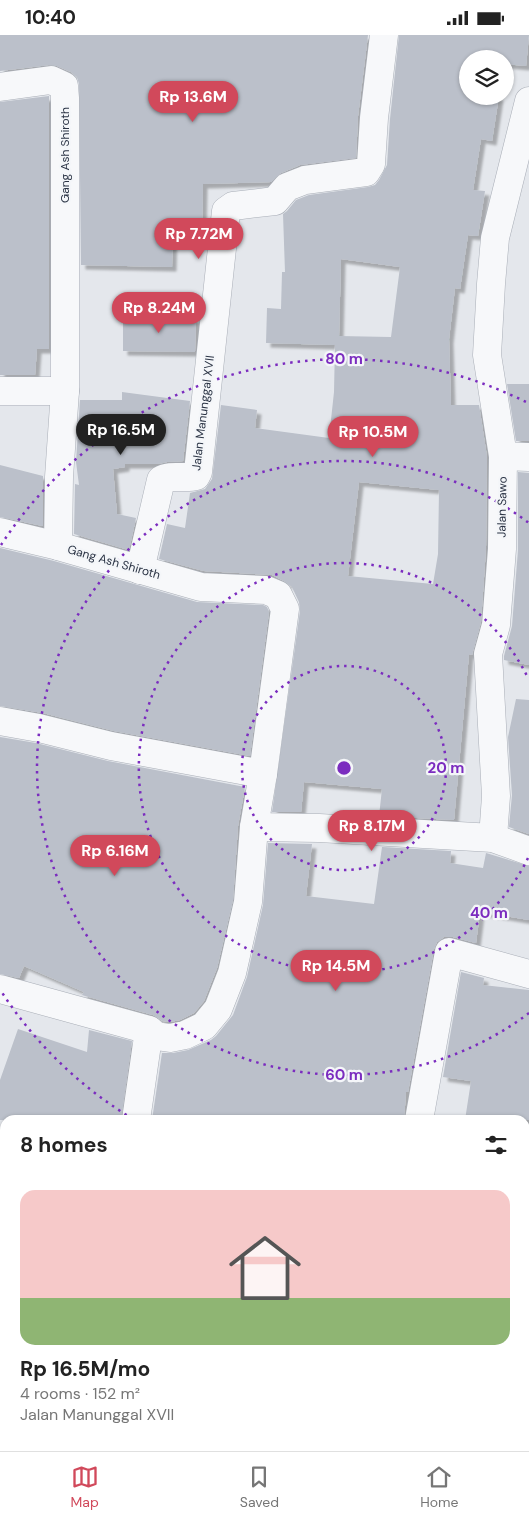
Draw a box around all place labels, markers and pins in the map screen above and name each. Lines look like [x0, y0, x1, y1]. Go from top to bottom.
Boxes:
pin: Rp 13.6M [141, 81, 245, 123]
pin: Rp 7.72M [147, 217, 251, 260]
pin: Rp 8.24M [107, 291, 211, 334]
pin: Rp 16.5M [69, 413, 173, 456]
pin: Rp 10.5M [321, 415, 425, 458]
centre of rings [335, 759, 353, 777]
pin: Rp 8.17M [320, 809, 424, 852]
pin: Rp 6.16M [63, 835, 167, 877]
pin: Rp 14.5M [284, 949, 388, 992]

